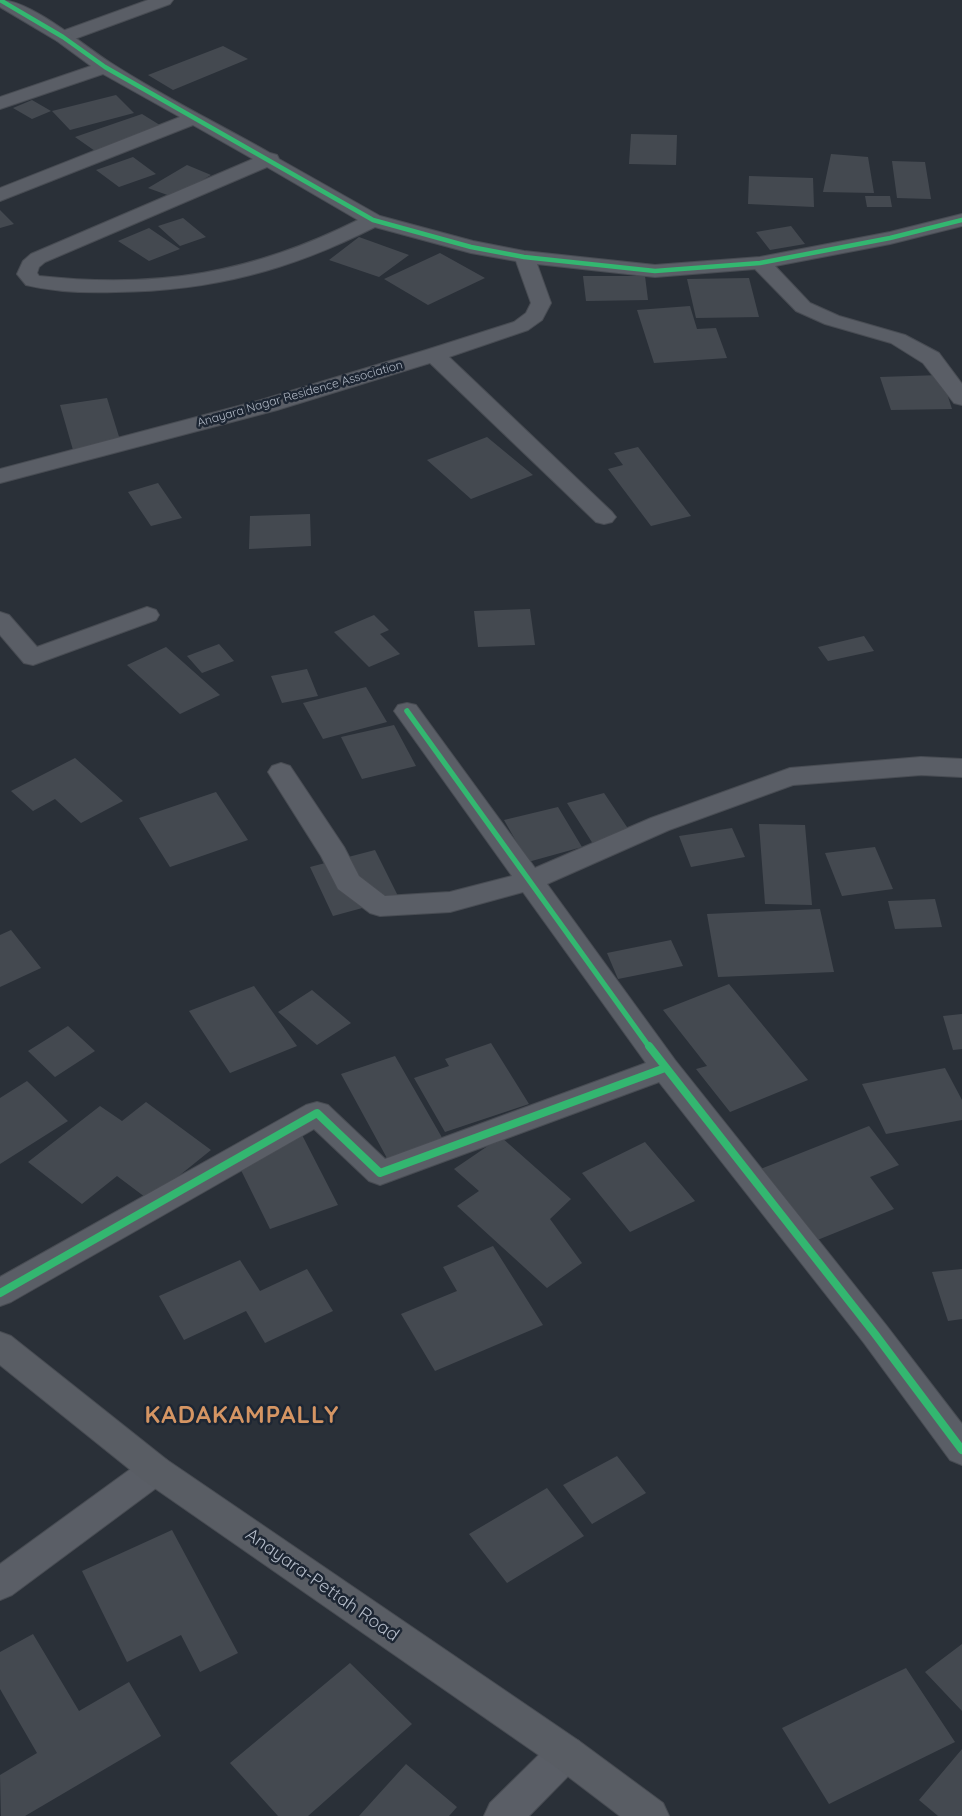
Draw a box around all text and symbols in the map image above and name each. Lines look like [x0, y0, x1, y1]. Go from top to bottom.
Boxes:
street label: Anayara Nagar Residence Association [196, 358, 404, 430]
district label: KADAKAMPALLY [143, 1402, 341, 1430]
street label: Anayara-Pettah Road [241, 1524, 403, 1646]

